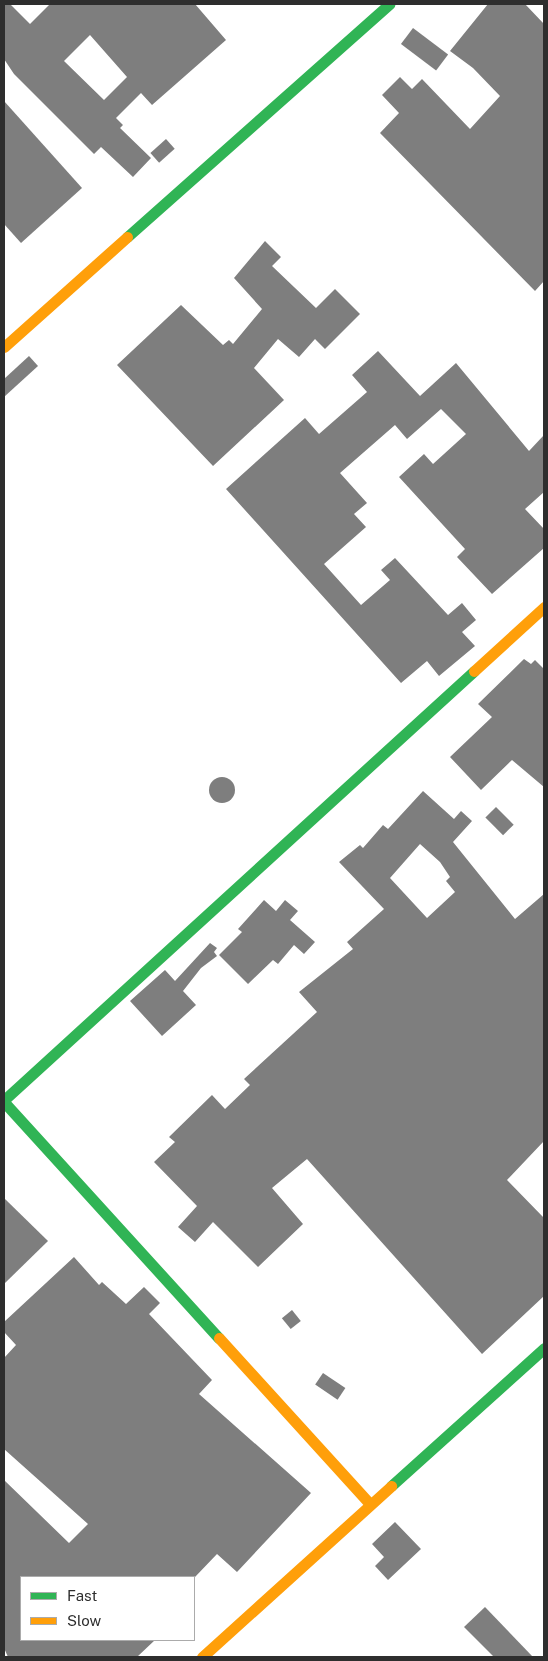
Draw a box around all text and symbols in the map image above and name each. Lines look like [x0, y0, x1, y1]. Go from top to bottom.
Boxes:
legend [20, 1576, 195, 1641]
text: Fast [67, 1587, 97, 1604]
text: Slow [67, 1612, 101, 1629]

